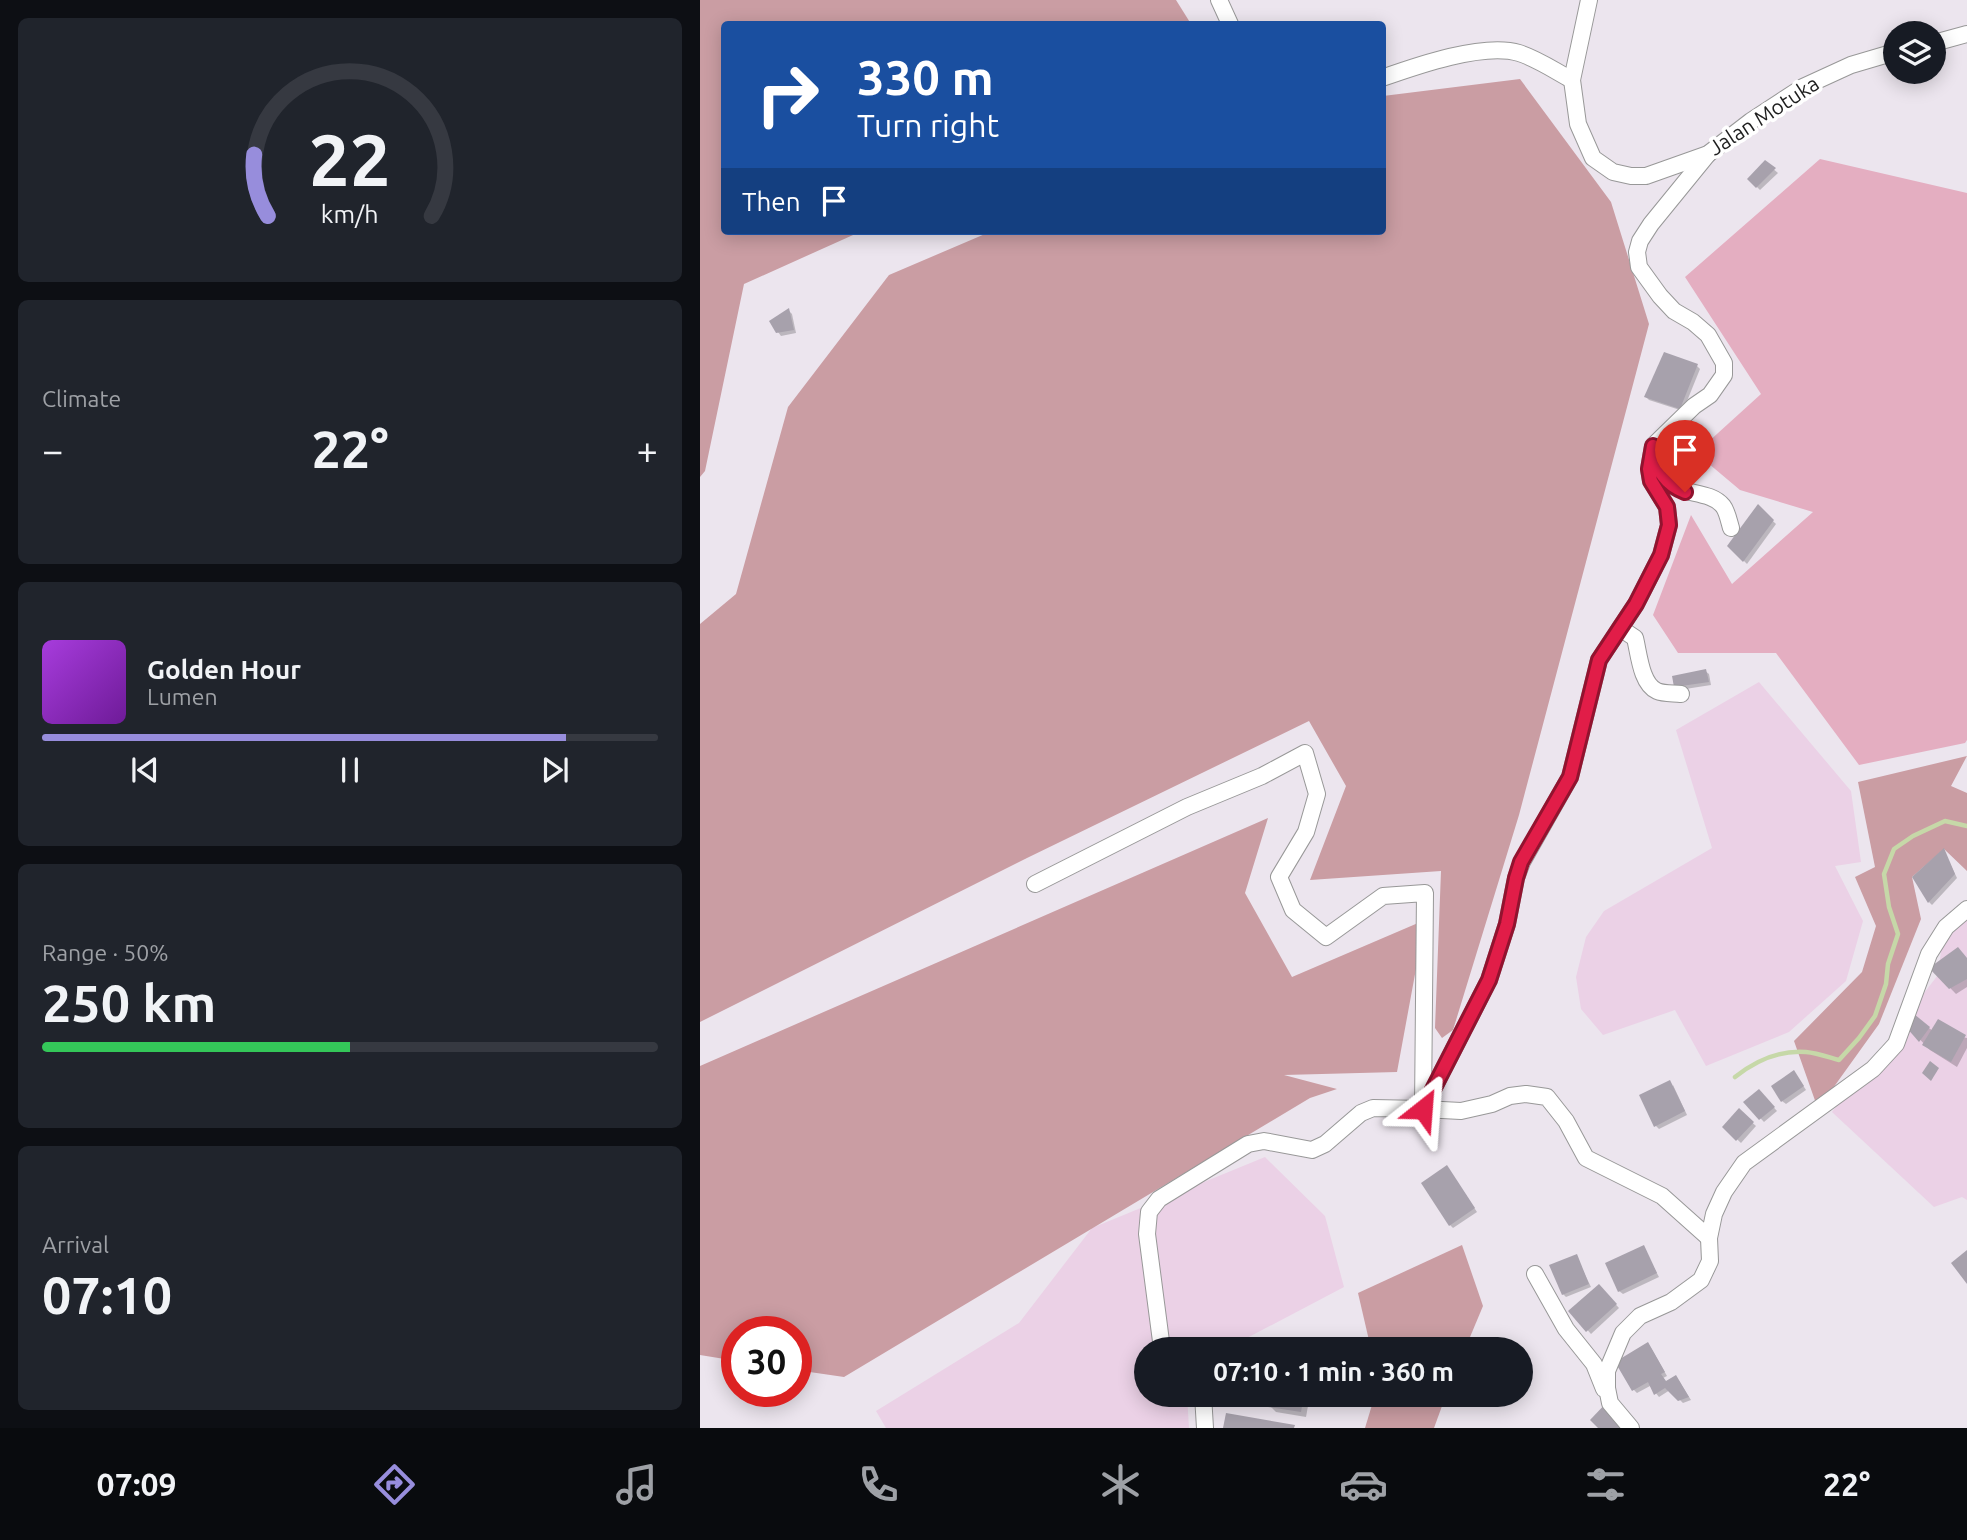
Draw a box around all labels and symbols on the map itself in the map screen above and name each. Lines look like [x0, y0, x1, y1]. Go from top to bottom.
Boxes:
street label: Jalan Motuka [1704, 71, 1823, 160]
pin [1655, 420, 1715, 492]
position arrow [1386, 1072, 1460, 1146]
speed limit sign: 30 [721, 1316, 812, 1407]

